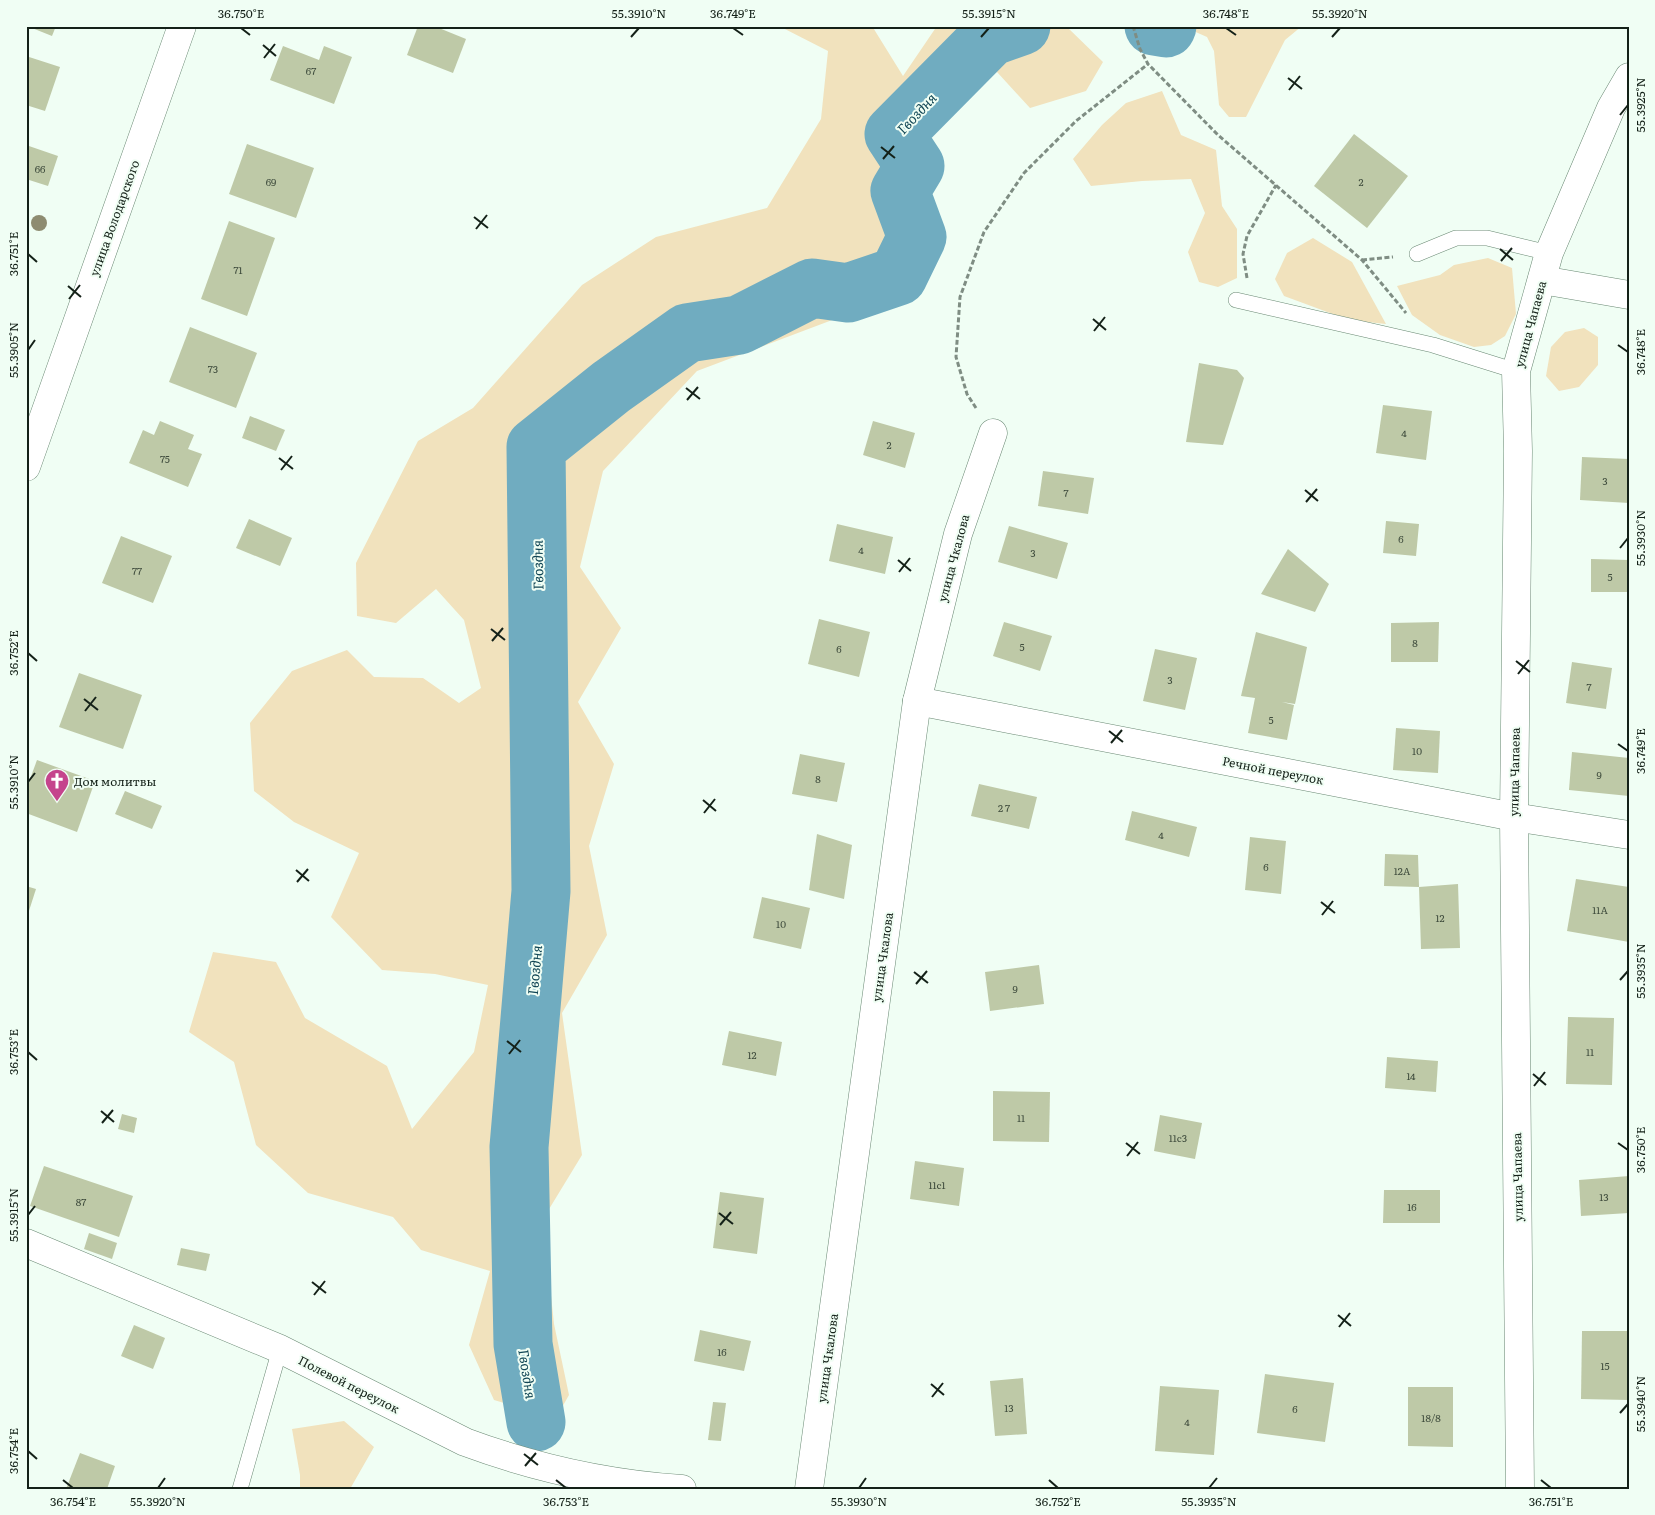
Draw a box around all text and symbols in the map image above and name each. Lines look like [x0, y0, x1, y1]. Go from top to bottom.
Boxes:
text: 36.750°E [218, 4, 265, 22]
text: 55.3910°N [612, 4, 666, 22]
text: 36.749°E [710, 4, 756, 22]
text: 55.3915°N [962, 4, 1016, 22]
text: 36.748°E [1203, 4, 1249, 22]
text: 55.3920°N [1312, 4, 1368, 22]
house number: 67 [306, 63, 316, 78]
text: 55.3925°N [1631, 78, 1649, 132]
water label: Гвоздня [892, 87, 941, 138]
street label: улица Володарского [85, 157, 143, 279]
house number: 66 [35, 161, 46, 176]
house number: 69 [266, 174, 276, 189]
house number: 2 [1358, 174, 1364, 189]
text: 36.751°E [4, 231, 22, 276]
house number: 71 [233, 262, 243, 277]
street label: улица Чапаева [1510, 278, 1550, 369]
text: 55.3905°N [4, 322, 22, 378]
text: 36.748°E [1631, 329, 1649, 375]
house number: 73 [208, 361, 218, 376]
house number: 4 [1401, 425, 1407, 440]
house number: 2 [886, 437, 892, 452]
house number: 75 [160, 451, 170, 466]
house number: 3 [1602, 473, 1608, 488]
house number: 7 [1063, 485, 1069, 500]
text: 55.3930°N [1631, 510, 1649, 566]
street label: улица Чкалова [933, 512, 973, 604]
house number: 6 [1398, 531, 1404, 546]
water label: Гвоздня [527, 539, 547, 590]
house number: 4 [858, 542, 864, 557]
house number: 3 [1030, 545, 1036, 560]
house number: 77 [132, 563, 142, 578]
house number: 5 [1607, 569, 1613, 584]
text: 36.752°E [4, 630, 22, 676]
house number: 8 [1412, 635, 1418, 650]
house number: 5 [1019, 639, 1025, 654]
house number: 6 [836, 641, 842, 656]
house number: 3 [1167, 672, 1173, 687]
house number: 7 [1586, 679, 1592, 694]
house number: 5 [1268, 712, 1274, 727]
street label: улица Чапаева [1504, 727, 1524, 817]
text: 36.749°E [1631, 728, 1649, 774]
house number: 10 [1412, 743, 1422, 758]
street label: Речной переулок [1221, 751, 1325, 789]
text: 55.3910°N [4, 755, 22, 809]
house number: 9 [1596, 767, 1602, 782]
church icon: Дом молитвы [44, 768, 70, 802]
house number: 8 [815, 771, 821, 786]
place label: Дом молитвы [74, 772, 157, 790]
house number: 2 7 [998, 800, 1010, 815]
house number: 4 [1158, 827, 1164, 842]
house number: 6 [1263, 859, 1269, 874]
house number: 12А [1394, 863, 1411, 878]
house number: 11А [1592, 902, 1608, 917]
house number: 12 [1435, 910, 1445, 925]
street label: улица Чкалова [867, 911, 897, 1003]
house number: 10 [776, 916, 786, 931]
text: 55.3935°N [1631, 943, 1649, 999]
water label: Гвоздня [522, 944, 546, 996]
house number: 9 [1012, 981, 1018, 996]
text: 36.753°E [4, 1029, 22, 1075]
house number: 11 [1586, 1044, 1594, 1059]
house number: 12 [747, 1047, 757, 1062]
house number: 14 [1406, 1068, 1416, 1083]
house number: 11 [1017, 1110, 1025, 1125]
text: 36.750°E [1631, 1126, 1649, 1173]
house number: 11с3 [1169, 1130, 1187, 1145]
street label: улица Чапаева [1507, 1132, 1527, 1222]
house number: 11с1 [928, 1177, 946, 1192]
text: 55.3915°N [4, 1188, 22, 1242]
house number: 13 [1599, 1189, 1609, 1204]
house number: 87 [76, 1194, 86, 1209]
house number: 16 [1407, 1199, 1417, 1214]
street label: улица Чкалова [812, 1312, 842, 1404]
house number: 16 [717, 1344, 727, 1359]
water label: Гвоздня [514, 1348, 542, 1401]
street label: Полевой переулок [295, 1351, 403, 1417]
house number: 15 [1600, 1358, 1610, 1373]
text: 55.3940°N [1631, 1376, 1649, 1432]
house number: 13 [1004, 1400, 1014, 1415]
house number: 6 [1292, 1401, 1298, 1416]
house number: 18/8 [1421, 1410, 1441, 1425]
house number: 4 [1184, 1414, 1190, 1429]
text: 36.754°E [4, 1428, 22, 1474]
text: 36.754°E [50, 1492, 96, 1510]
text: 55.3920°N [130, 1492, 186, 1510]
text: 36.753°E [543, 1492, 589, 1510]
text: 55.3930°N [831, 1492, 887, 1510]
text: 36.752°E [1035, 1492, 1081, 1510]
text: 55.3935°N [1181, 1492, 1237, 1510]
text: 36.751°E [1529, 1492, 1574, 1510]

